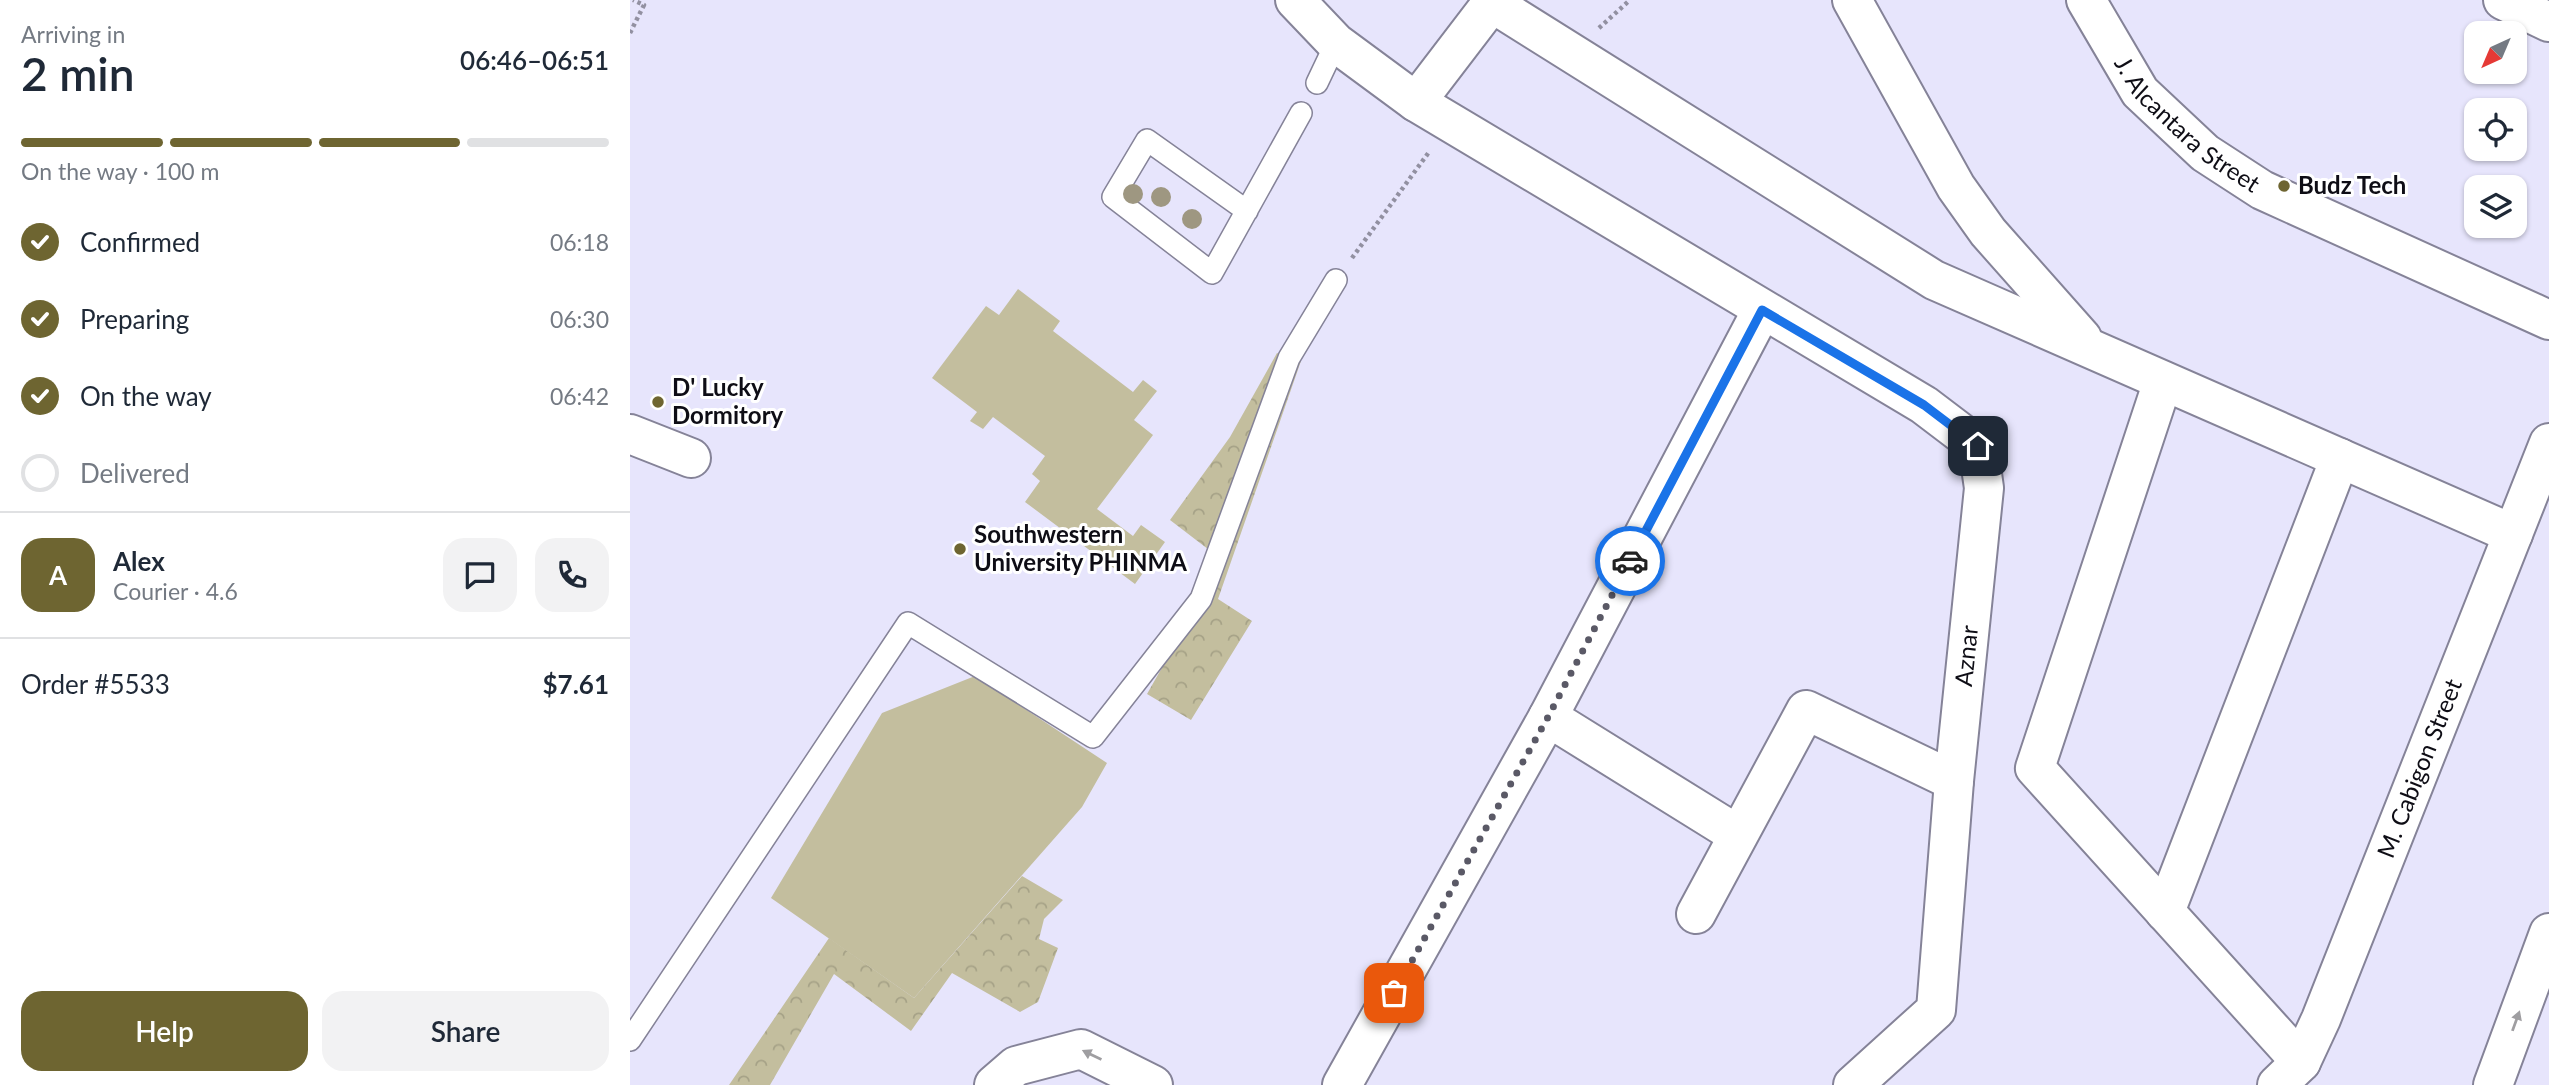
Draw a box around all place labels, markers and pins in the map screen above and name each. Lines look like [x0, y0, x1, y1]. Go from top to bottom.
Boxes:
place label: Budz Tech [2298, 170, 2406, 199]
marker: Budz Tech [2276, 178, 2292, 194]
place label: D' Lucky Dormitory [672, 372, 784, 429]
marker: D' Lucky Dormitory [650, 394, 666, 410]
pin [1948, 416, 2008, 476]
place label: Southwestern University PHINMA [974, 519, 1187, 576]
marker: Southwestern University PHINMA [952, 541, 968, 557]
pin [1364, 963, 1424, 1023]

